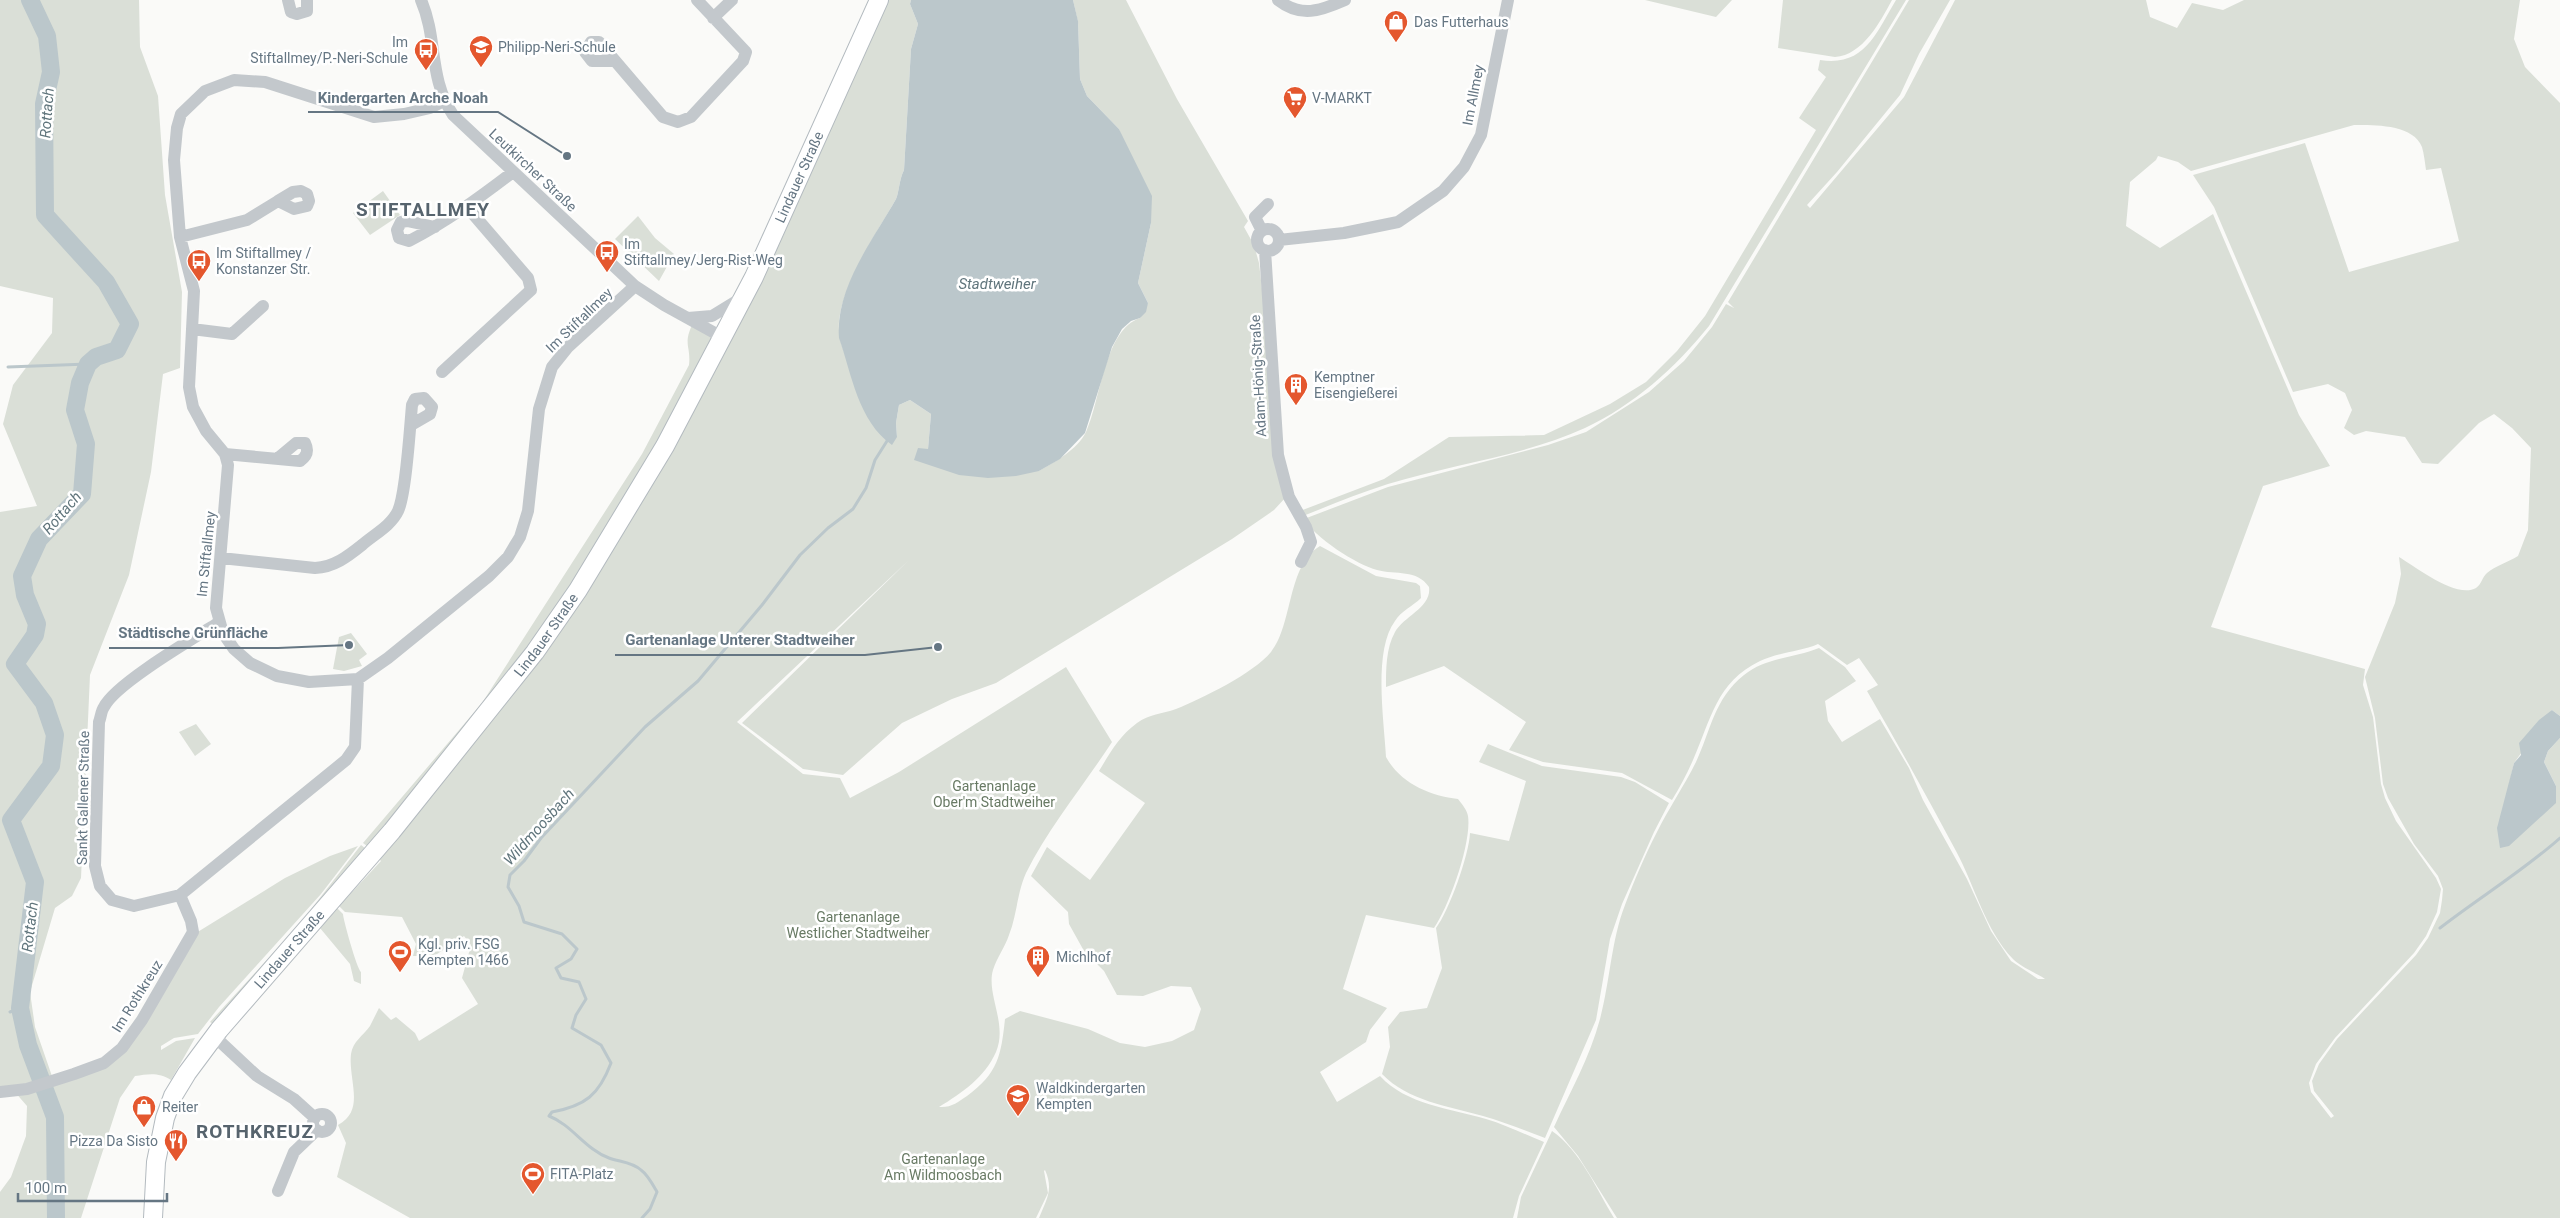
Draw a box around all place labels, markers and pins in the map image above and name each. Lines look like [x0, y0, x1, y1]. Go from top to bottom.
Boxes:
shop icon: Das Futterhaus [1383, 9, 1409, 43]
place label: Das Futterhaus [1414, 14, 1508, 30]
place label: Im Stiftallmey/P.-Neri-Schule [250, 34, 408, 66]
school or university icon: Philipp-Neri-Schule [468, 34, 494, 68]
bus stop icon: Im Stiftallmey/P.-Neri-Schule [413, 37, 439, 71]
place label: Philipp-Neri-Schule [498, 39, 616, 55]
callout: Kindergarten Arche Noah [308, 82, 498, 112]
supermarket icon: V-MARKT [1282, 85, 1308, 119]
place label: V-MARKT [1312, 90, 1372, 106]
place label: Im Stiftallmey/Jerg-Rist-Weg [624, 236, 783, 268]
bus stop icon: Im Stiftallmey/Jerg-Rist-Weg [594, 239, 620, 273]
place label: Im Stiftallmey / Konstanzer Str. [216, 245, 311, 277]
bus stop icon: Im Stiftallmey / Konstanzer Str. [186, 248, 212, 282]
place label: Kemptner Eisengießerei [1314, 369, 1398, 401]
building icon: Kemptner Eisengießerei [1283, 372, 1309, 406]
callout: Städtische Grünfläche [109, 618, 278, 648]
callout: Gartenanlage Unterer Stadtweiher [615, 625, 865, 655]
place label: Kgl. priv. FSG Kempten 1466 [418, 936, 509, 968]
sports icon: Kgl. priv. FSG Kempten 1466 [387, 939, 413, 973]
building icon: Michlhof [1025, 944, 1051, 978]
place label: Michlhof [1056, 949, 1111, 965]
place label: Waldkindergarten Kempten [1036, 1080, 1146, 1112]
school or university icon: Waldkindergarten Kempten [1005, 1083, 1031, 1117]
shop icon: Reiter [131, 1094, 157, 1128]
place label: Reiter [162, 1099, 198, 1115]
restaurant icon: Pizza Da Sisto [163, 1128, 189, 1162]
place label: Pizza Da Sisto [69, 1133, 158, 1149]
sports icon: FITA-Platz [520, 1161, 546, 1195]
place label: FITA-Platz [550, 1166, 614, 1182]

